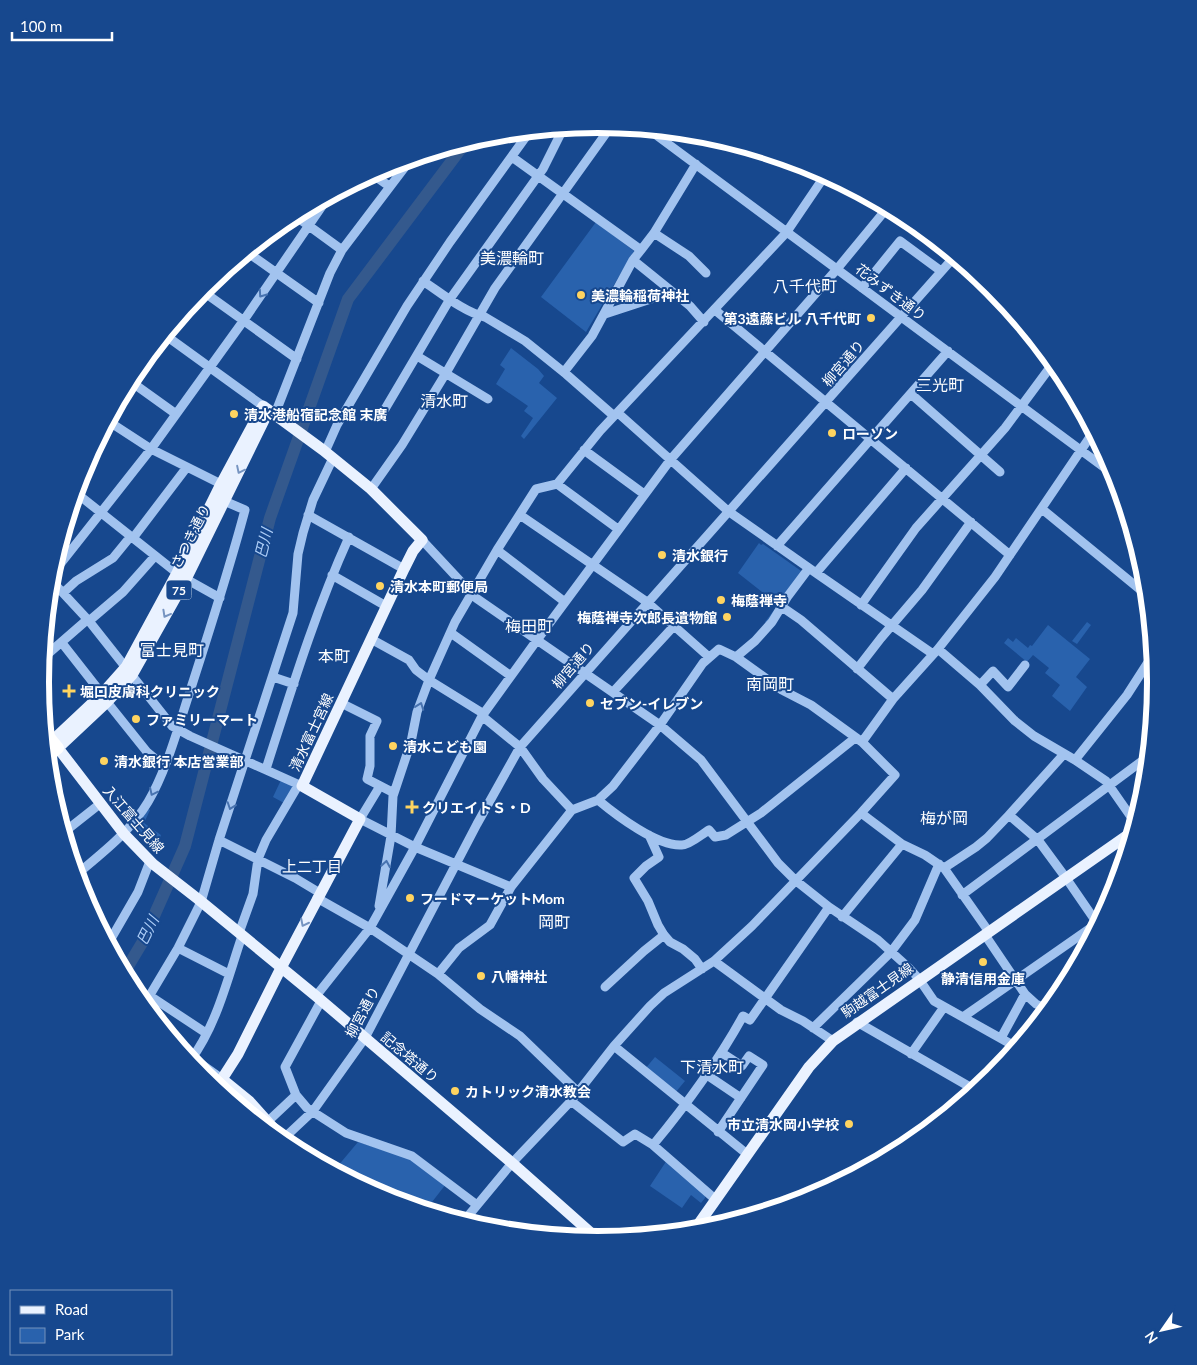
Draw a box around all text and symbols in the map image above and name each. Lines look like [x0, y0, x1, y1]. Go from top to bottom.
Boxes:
scale bar [12, 10, 112, 42]
text: 100 m [20, 17, 62, 35]
district label: 美濃輪町 [480, 248, 544, 267]
street label: 花みずき通り [852, 260, 930, 324]
district label: 八千代町 [773, 276, 837, 295]
place label: 美濃輪稲荷神社 [591, 287, 689, 304]
one-way arrow [258, 289, 268, 298]
marker: 美濃輪稲荷神社 [575, 289, 587, 301]
place label: 第3遠藤ビル 八千代町 [723, 310, 861, 327]
marker: 第3遠藤ビル 八千代町 [865, 312, 877, 324]
street label: 柳宮通り [818, 336, 868, 390]
district label: 三光町 [916, 375, 964, 394]
district label: 清水町 [420, 391, 468, 410]
place label: 清水港船宿記念館 末廣 [244, 406, 387, 423]
marker: 清水港船宿記念館 末廣 [228, 408, 240, 420]
place label: ローソン [842, 425, 898, 442]
marker: ローソン [826, 427, 838, 439]
one-way arrow [236, 465, 246, 474]
street label: さつき通り [167, 501, 213, 571]
water label: 巴川 [251, 524, 276, 560]
place label: 清水銀行 [672, 547, 728, 564]
marker: 清水銀行 [656, 549, 668, 561]
place label: 清水本町郵便局 [390, 578, 488, 595]
road number: 75 [166, 580, 192, 600]
marker: 清水本町郵便局 [374, 580, 386, 592]
place label: 梅蔭禅寺 [731, 592, 787, 609]
marker: 梅蔭禅寺 [715, 594, 727, 606]
one-way arrow [162, 609, 172, 618]
place label: 梅蔭禅寺次郎長遺物館 [577, 609, 717, 626]
marker: 梅蔭禅寺次郎長遺物館 [721, 611, 733, 623]
district label: 梅田町 [505, 616, 553, 635]
street label: 柳宮通り [548, 638, 598, 692]
district label: 富士見町 [140, 640, 204, 659]
district label: 本町 [318, 646, 350, 665]
district label: 南岡町 [746, 674, 794, 693]
place label: 堀口皮膚科クリニック [80, 683, 220, 700]
marker: 堀口皮膚科クリニック [62, 684, 76, 698]
street label: 清水富士宮線 [286, 690, 336, 774]
place label: セブン-イレブン [600, 695, 703, 712]
marker: セブン-イレブン [584, 697, 596, 709]
one-way arrow [414, 702, 424, 711]
place label: ファミリーマート [146, 711, 258, 728]
marker: ファミリーマート [130, 713, 142, 725]
place label: 清水こども園 [403, 738, 487, 755]
marker: 清水こども園 [387, 740, 399, 752]
place label: 清水銀行 本店営業部 [114, 753, 243, 770]
marker: 清水銀行 本店営業部 [98, 755, 110, 767]
street label: 入江富士見線 [100, 782, 168, 856]
one-way arrow [149, 786, 159, 795]
place label: クリエイトＳ・D [422, 799, 531, 816]
marker: クリエイトＳ・D [406, 801, 418, 813]
one-way arrow [227, 802, 237, 810]
district label: 梅が岡 [920, 808, 968, 827]
district label: 上二丁目 [282, 857, 342, 875]
one-way arrow [381, 860, 391, 868]
place label: フードマーケットMom [420, 890, 565, 907]
marker: フードマーケットMom [404, 892, 416, 904]
water label: 巴川 [132, 911, 163, 947]
district label: 岡町 [538, 912, 570, 931]
one-way arrow [300, 918, 310, 927]
marker: 静清信用金庫 [977, 956, 989, 968]
street label: 駒越富士見線 [838, 959, 916, 1021]
place label: 八幡神社 [491, 968, 547, 985]
marker: 八幡神社 [475, 970, 487, 982]
place label: 静清信用金庫 [941, 970, 1025, 987]
street label: 柳宮通り [341, 983, 383, 1041]
street label: 記念塔通り [378, 1028, 442, 1086]
district label: 下清水町 [680, 1057, 744, 1076]
place label: カトリック清水教会 [465, 1083, 591, 1100]
marker: カトリック清水教会 [449, 1085, 461, 1097]
place label: 市立清水岡小学校 [727, 1116, 839, 1133]
marker: 市立清水岡小学校 [843, 1118, 855, 1130]
legend [10, 1290, 172, 1355]
text: Road [55, 1300, 88, 1318]
north arrow [1137, 1305, 1187, 1355]
text: Park [55, 1325, 85, 1343]
text: N [1141, 1328, 1161, 1347]

